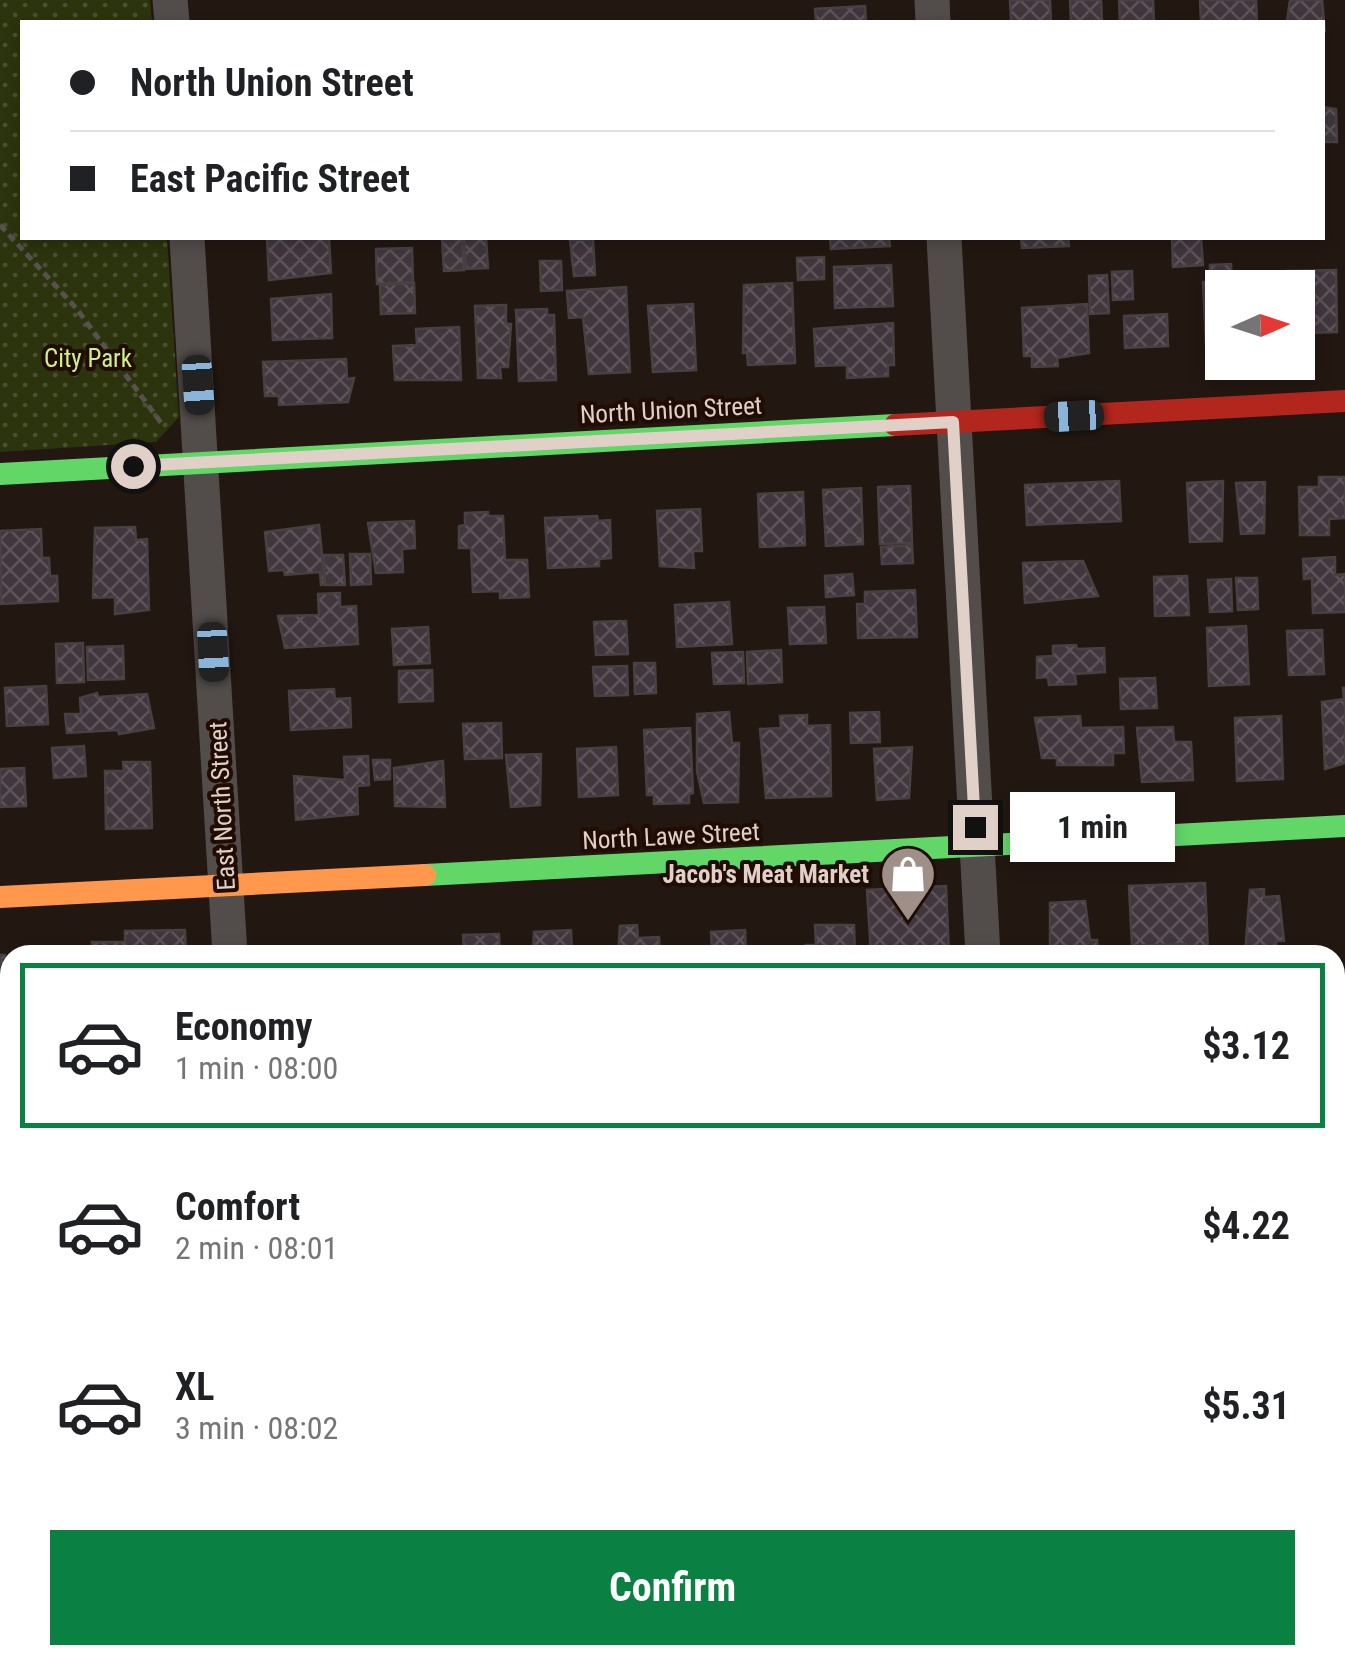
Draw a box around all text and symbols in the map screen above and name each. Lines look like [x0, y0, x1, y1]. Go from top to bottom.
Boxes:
text: North Union Street [130, 61, 414, 105]
text: East Pacific Street [130, 157, 410, 201]
north arrow [1205, 270, 1315, 380]
map controls [1205, 270, 1315, 380]
park label: City Park [44, 344, 133, 373]
car [181, 354, 215, 416]
street label: North Union Street [579, 391, 763, 429]
car [1043, 399, 1105, 433]
route start [111, 444, 156, 489]
car [196, 621, 230, 683]
street label: East North Street [203, 721, 241, 891]
callout: 1 min [1010, 792, 1175, 862]
route end [953, 805, 998, 850]
text: 1 min [1057, 808, 1128, 846]
street label: North Lawe Street [582, 817, 760, 855]
shop icon: Jacob's Meat Market [878, 844, 938, 923]
place label: Jacob's Meat Market [662, 860, 869, 889]
icon: car [55, 1001, 145, 1091]
text: Economy [175, 1005, 312, 1049]
text: $3.12 [1202, 1024, 1290, 1068]
text: 1 min · 08:00 [175, 1049, 338, 1087]
icon: car [55, 1181, 145, 1271]
text: Comfort [175, 1185, 300, 1229]
text: $4.22 [1202, 1204, 1290, 1248]
text: 2 min · 08:01 [175, 1229, 338, 1267]
icon: car [55, 1361, 145, 1451]
text: XL [175, 1365, 214, 1409]
text: $5.31 [1202, 1384, 1290, 1428]
text: 3 min · 08:02 [175, 1409, 338, 1447]
button: Confirm [50, 1530, 1295, 1645]

